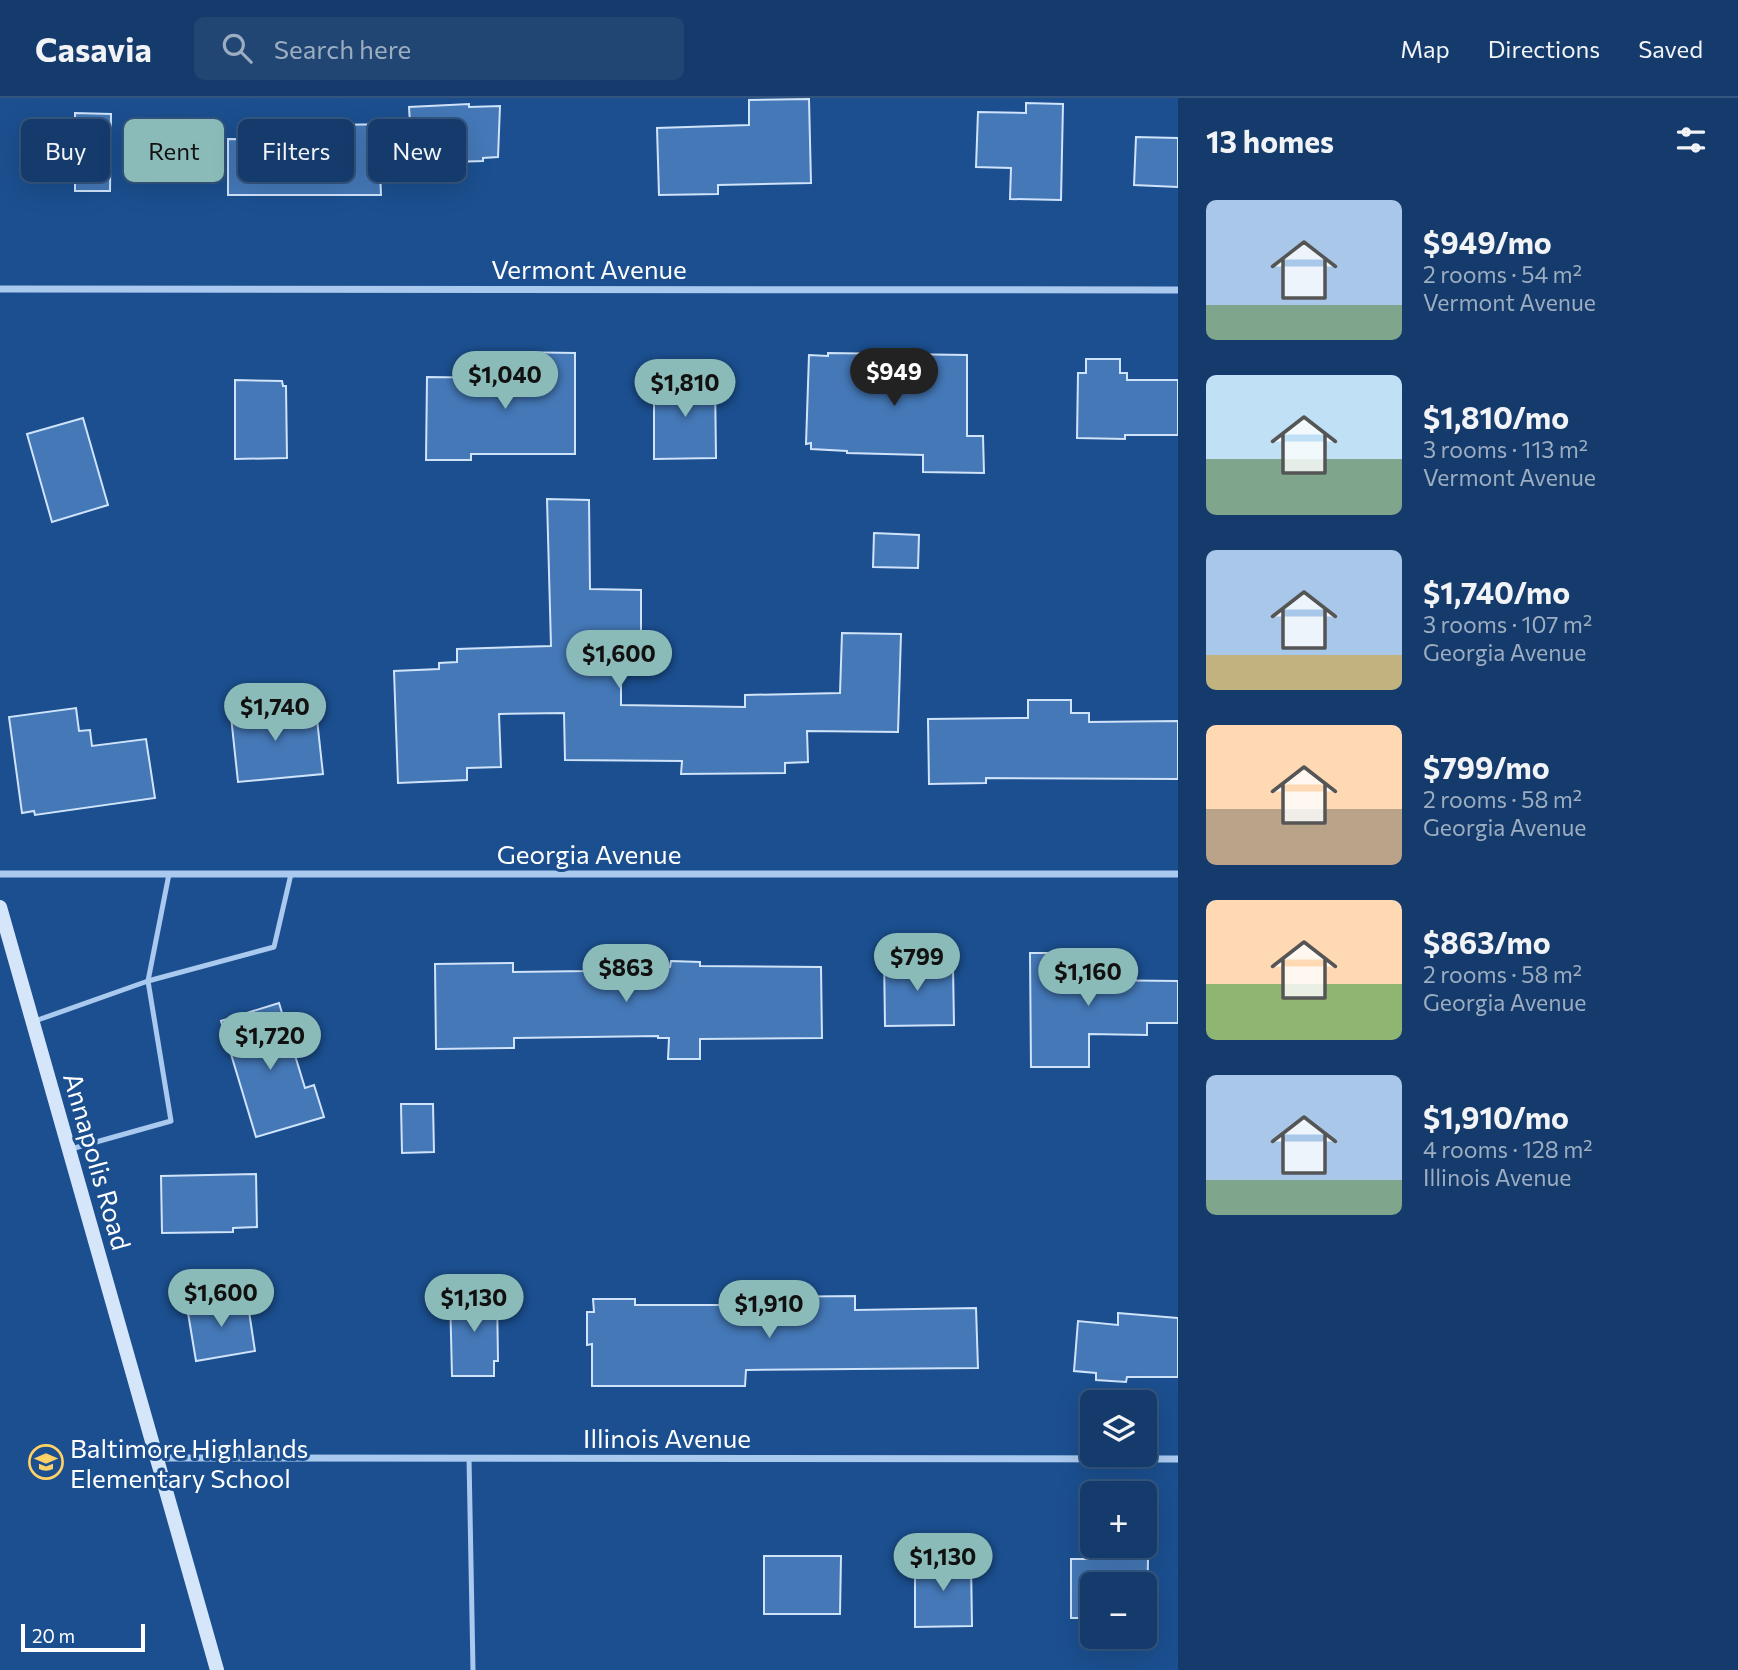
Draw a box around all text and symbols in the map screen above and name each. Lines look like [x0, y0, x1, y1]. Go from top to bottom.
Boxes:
search box [194, 17, 684, 80]
text: Casavia [35, 28, 152, 69]
icon: search [218, 29, 256, 67]
text: Search here [274, 33, 411, 64]
text: Map [1400, 34, 1450, 63]
text: Directions [1488, 34, 1600, 63]
text: Saved [1638, 34, 1703, 63]
chip: Buy [21, 119, 110, 182]
chip: Rent [124, 119, 224, 182]
chip: Filters [238, 119, 354, 182]
chip: New [368, 119, 466, 182]
icon: filters [1672, 121, 1710, 159]
text: 13 homes [1206, 122, 1334, 159]
text: $949/mo [1423, 223, 1552, 260]
icon: home [1262, 228, 1346, 312]
street label: Vermont Avenue [491, 253, 687, 284]
text: 2 rooms · 54 m² [1423, 260, 1582, 288]
text: Vermont Avenue [1423, 288, 1596, 316]
pin: $949 [853, 348, 935, 408]
pin: $1,040 [448, 352, 562, 411]
text: $949 [866, 357, 922, 385]
text: $1,040 [468, 360, 542, 388]
pin: $1,810 [628, 360, 742, 419]
text: $1,810 [651, 368, 719, 396]
text: $1,810/mo [1423, 398, 1569, 435]
icon: home [1262, 403, 1346, 487]
text: 3 rooms · 113 m² [1423, 435, 1588, 463]
text: Vermont Avenue [1423, 463, 1596, 491]
text: $1,740/mo [1423, 573, 1570, 610]
icon: home [1262, 578, 1346, 662]
text: 3 rooms · 107 m² [1423, 610, 1592, 638]
pin: $1,600 [562, 630, 676, 690]
text: Georgia Avenue [1423, 638, 1586, 666]
text: $1,600 [582, 639, 656, 667]
pin: $1,740 [218, 684, 332, 743]
text: $1,740 [240, 692, 310, 720]
text: $799/mo [1423, 748, 1550, 785]
icon: home [1262, 753, 1346, 837]
text: 2 rooms · 58 m² [1423, 785, 1582, 813]
text: Georgia Avenue [1423, 813, 1586, 841]
street label: Georgia Avenue [497, 838, 681, 869]
text: $863/mo [1423, 923, 1551, 960]
icon: home [1262, 928, 1346, 1012]
pin: $799 [876, 934, 958, 993]
text: $799 [890, 942, 944, 970]
pin: $863 [585, 944, 667, 1004]
pin: $1,160 [1031, 948, 1145, 1008]
text: $863 [599, 953, 653, 981]
text: $1,160 [1054, 957, 1122, 985]
text: 2 rooms · 58 m² [1423, 960, 1582, 988]
text: Georgia Avenue [1423, 988, 1586, 1016]
pin: $1,720 [213, 1012, 327, 1072]
text: $1,720 [235, 1021, 305, 1049]
street label: Annapolis Road [58, 1069, 138, 1253]
text: $1,910/mo [1423, 1098, 1569, 1135]
icon: home [1262, 1103, 1346, 1187]
text: 4 rooms · 128 m² [1423, 1135, 1592, 1163]
text: Illinois Avenue [1423, 1163, 1571, 1191]
pin: $1,600 [164, 1270, 278, 1329]
pin: $1,130 [417, 1274, 531, 1334]
text: $1,600 [184, 1278, 258, 1306]
pin: $1,910 [712, 1280, 826, 1340]
text: $1,130 [441, 1283, 507, 1311]
text: $1,910 [735, 1289, 803, 1317]
map controls [1080, 1390, 1157, 1649]
button: layers [1080, 1390, 1157, 1467]
street label: Illinois Avenue [583, 1422, 751, 1453]
place label: Baltimore Highlands Elementary School [70, 1432, 308, 1493]
school or university icon: Baltimore Highlands Elementary School [27, 1443, 65, 1481]
button: + [1080, 1481, 1157, 1558]
pin: $1,130 [886, 1534, 1000, 1593]
text: $1,130 [910, 1542, 976, 1570]
button: − [1080, 1572, 1157, 1649]
scale bar [21, 1621, 145, 1653]
text: 20 m [32, 1624, 75, 1647]

